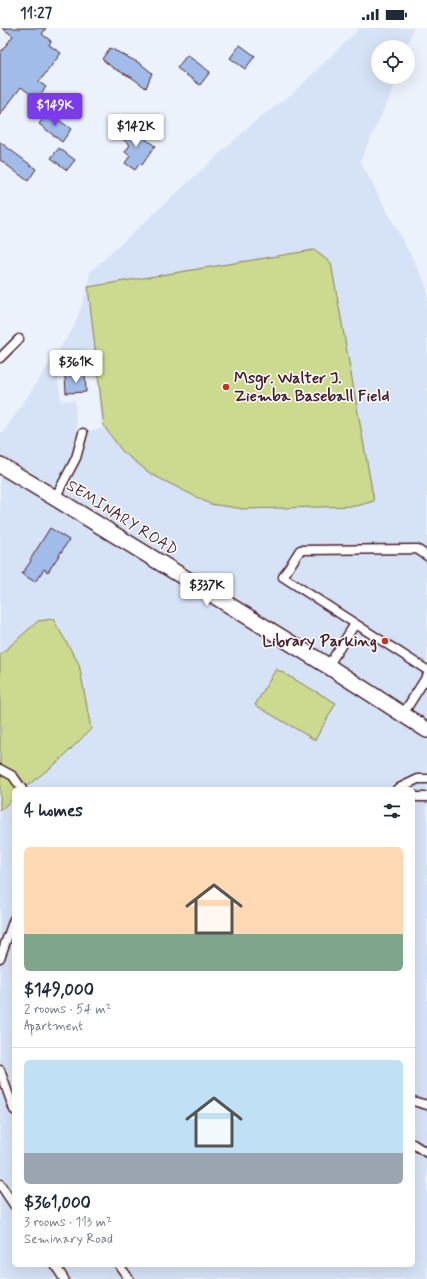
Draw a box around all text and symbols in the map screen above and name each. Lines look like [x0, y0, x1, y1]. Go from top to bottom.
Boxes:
text: 11:27 [20, 4, 52, 24]
map controls [371, 40, 415, 84]
button: locate [371, 40, 415, 84]
pin: $149K [27, 93, 83, 127]
text: $149K [36, 97, 74, 114]
pin: $142K [108, 114, 164, 148]
text: $142K [117, 118, 155, 135]
pin: $361K [48, 350, 104, 384]
text: $361K [59, 354, 93, 371]
place label: Msgr. Walter J. Ziemba Baseball Field [234, 368, 389, 407]
marker: Msgr. Walter J. Ziemba Baseball Field [221, 382, 231, 392]
street label: SEMINARY ROAD [62, 475, 182, 561]
pin: $337K [179, 573, 235, 607]
text: $337K [189, 577, 225, 594]
place label: Library Parking [262, 631, 377, 653]
marker: Library Parking [380, 636, 390, 646]
text: 4 homes [24, 800, 83, 822]
icon: filters [381, 800, 403, 822]
icon: home [178, 873, 250, 945]
text: $149,000 [24, 979, 94, 1001]
text: 2 rooms · 54 m² [24, 1001, 111, 1018]
text: Apartment [24, 1018, 83, 1035]
icon: home [178, 1086, 250, 1158]
text: $361,000 [24, 1192, 91, 1214]
text: 3 rooms · 113 m² [24, 1214, 112, 1231]
text: Seminary Road [24, 1231, 113, 1248]

